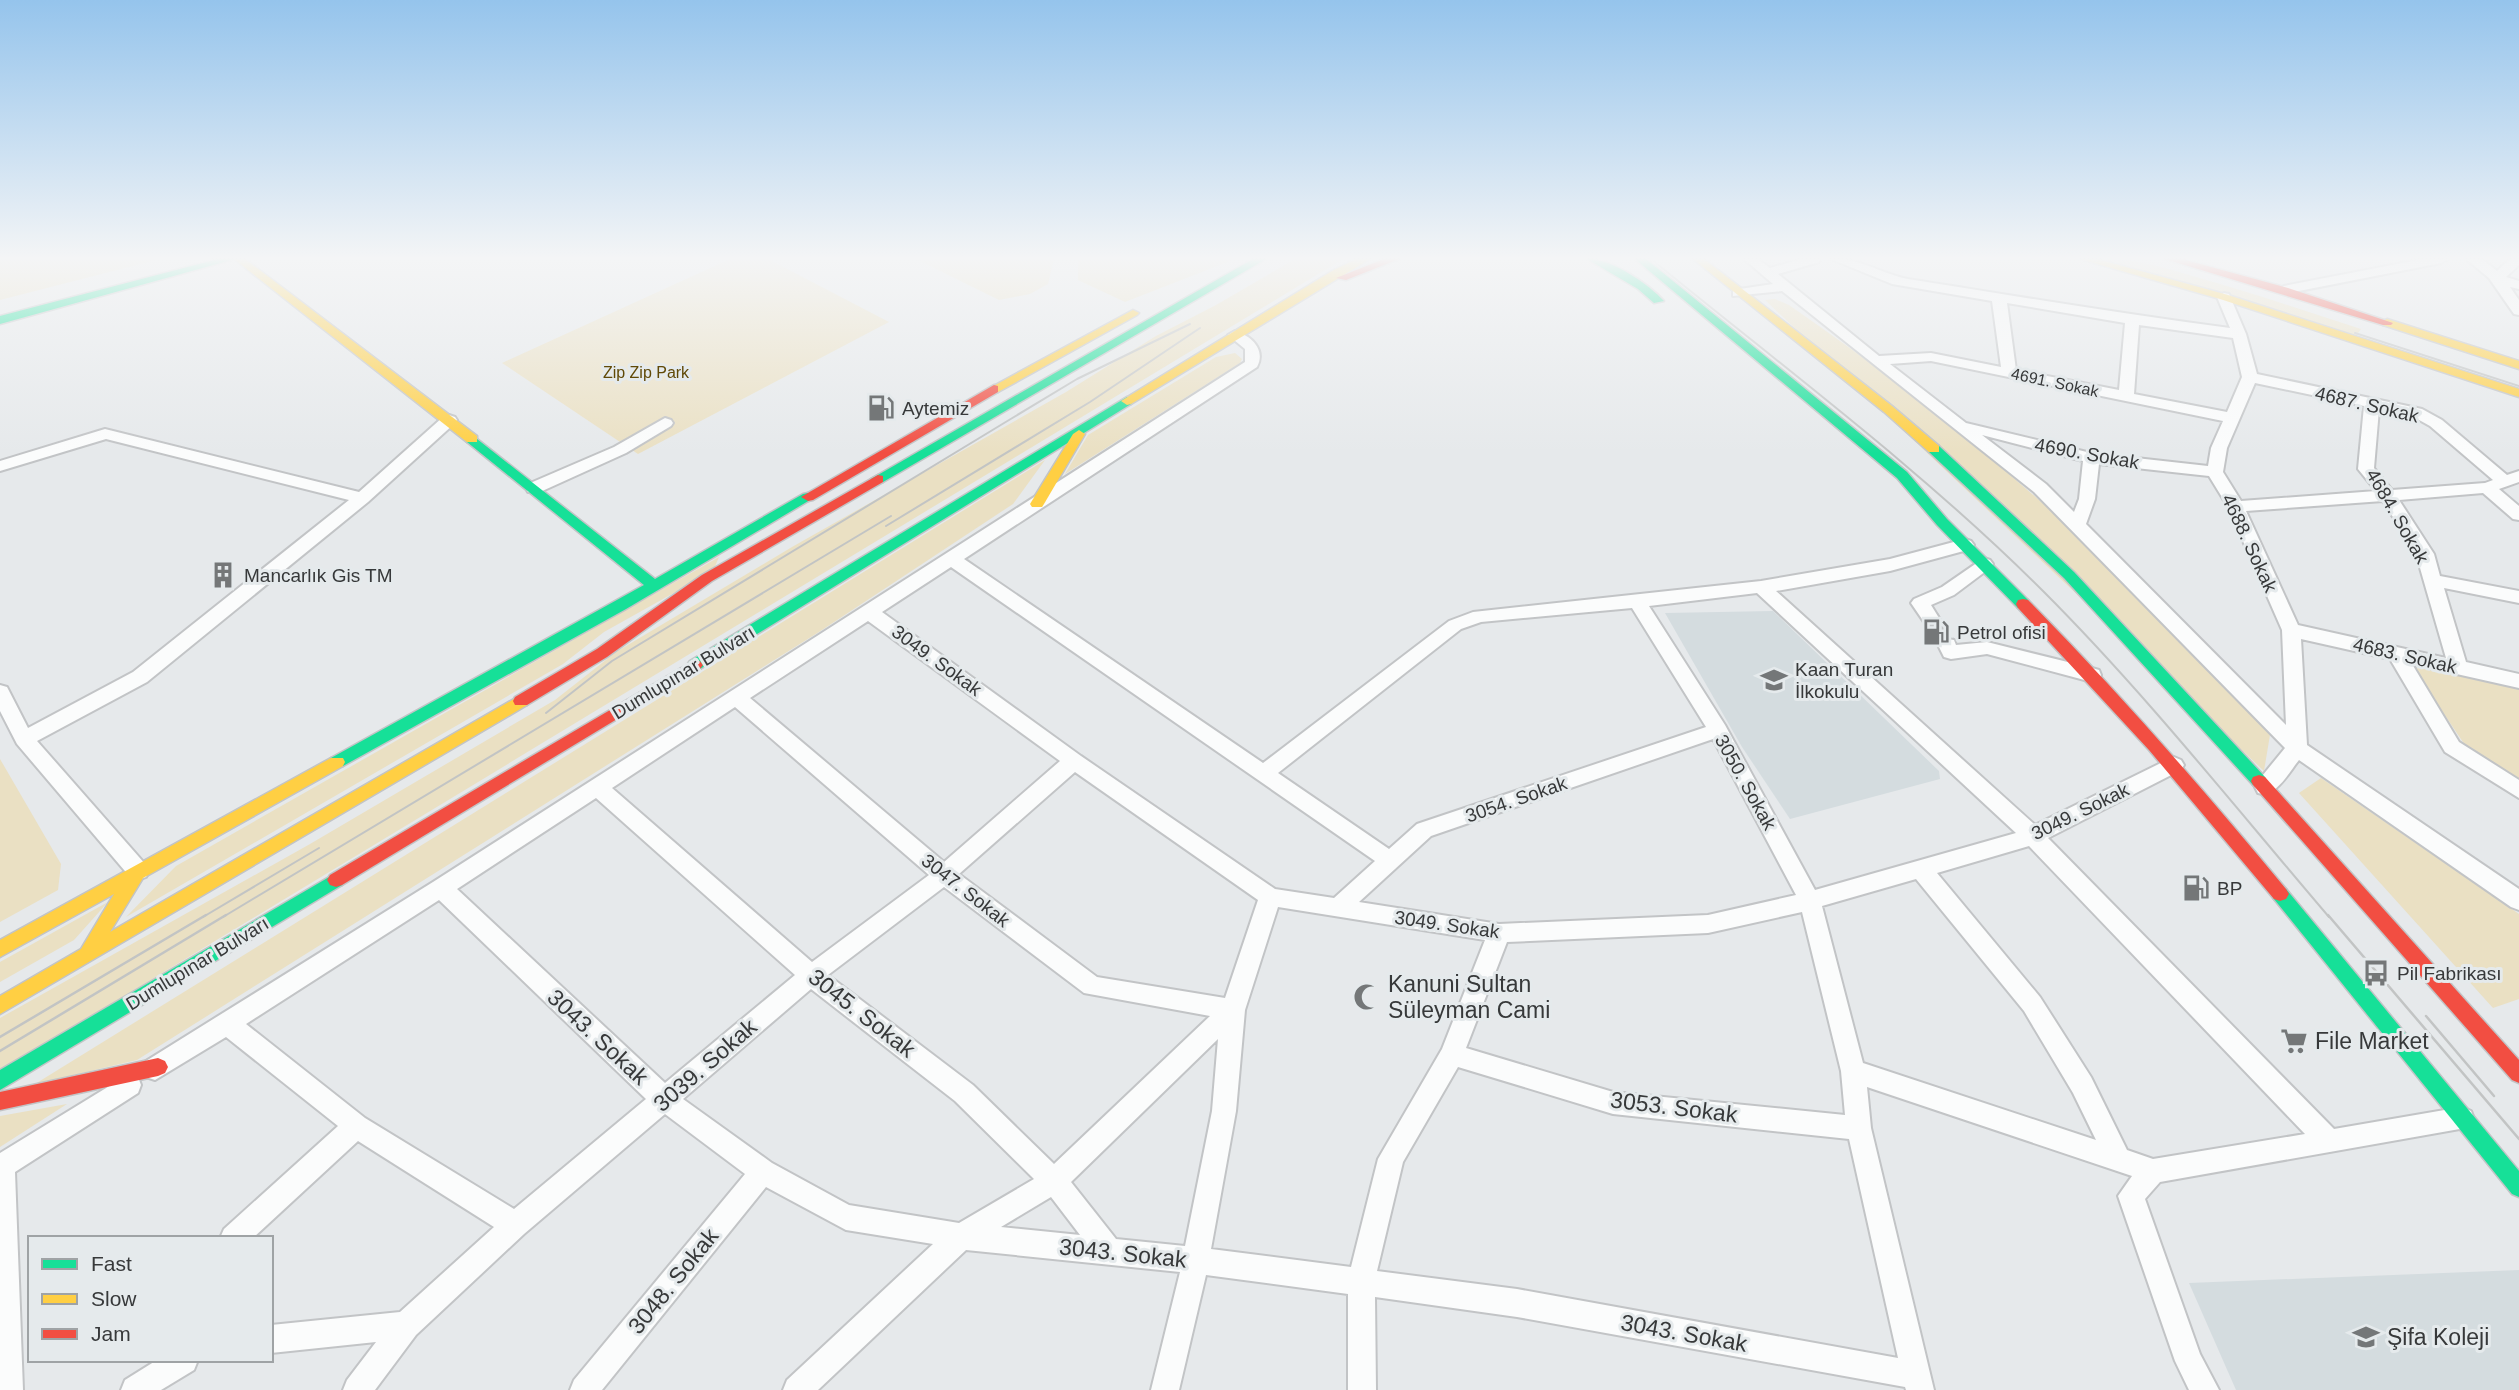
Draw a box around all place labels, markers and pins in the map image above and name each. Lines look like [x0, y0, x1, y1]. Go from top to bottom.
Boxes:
fuel station icon: Aytemiz [866, 393, 896, 423]
place label: Aytemiz [902, 398, 969, 419]
building icon: Mancarlık Gis TM [208, 560, 238, 590]
place label: Mancarlık Gis TM [244, 565, 393, 586]
fuel station icon: Petrol ofisi [1921, 617, 1951, 647]
place label: Petrol ofisi [1957, 622, 2046, 643]
place label: Kaan Turan İlkokulu [1795, 659, 1893, 702]
school or university icon: Kaan Turan İlkokulu [1759, 665, 1789, 695]
fuel station icon: BP [2181, 873, 2211, 903]
place label: BP [2217, 878, 2242, 899]
bus stop icon: Pil Fabrikası [2361, 958, 2391, 988]
place label: Pil Fabrikası [2397, 963, 2502, 984]
place label: Kanuni Sultan Süleyman Cami [1388, 971, 1550, 1023]
mosque icon: Kanuni Sultan Süleyman Cami [1352, 982, 1382, 1012]
supermarket icon: File Market [2279, 1026, 2309, 1056]
place label: File Market [2315, 1028, 2429, 1054]
school or university icon: Şifa Koleji [2351, 1322, 2381, 1352]
place label: Şifa Koleji [2387, 1324, 2489, 1350]

